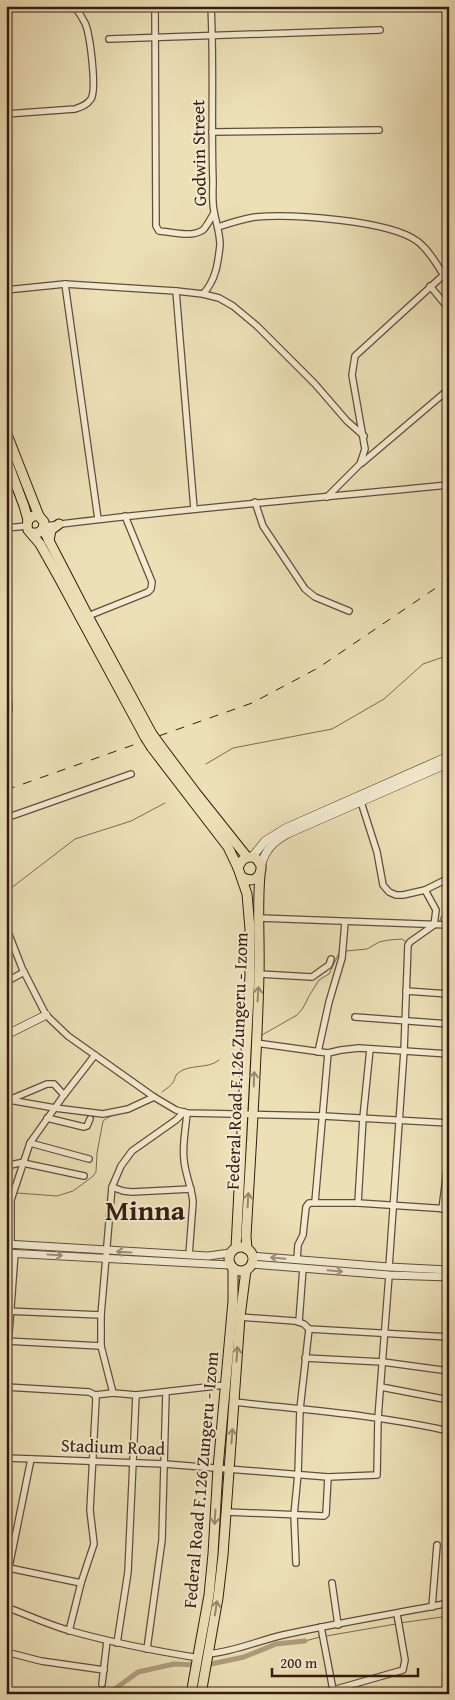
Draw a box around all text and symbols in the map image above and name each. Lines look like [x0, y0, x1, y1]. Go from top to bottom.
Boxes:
street label: Godwin Street [184, 99, 213, 207]
street label: Federal Road F.126 Zungeru - Izom [219, 931, 254, 1190]
one-way arrow [253, 987, 263, 1003]
one-way arrow [250, 1071, 259, 1087]
district label: Minna [105, 1189, 186, 1230]
one-way arrow [244, 1193, 253, 1209]
one-way arrow [117, 1247, 133, 1256]
one-way arrow [47, 1251, 63, 1260]
one-way arrow [270, 1253, 286, 1263]
one-way arrow [326, 1266, 342, 1275]
one-way arrow [233, 1346, 242, 1362]
street label: Federal Road F.126 Zungeru - Izom [176, 1350, 225, 1609]
one-way arrow [227, 1428, 237, 1444]
street label: Stadium Road [60, 1431, 166, 1462]
one-way arrow [211, 1509, 220, 1525]
one-way arrow [212, 1601, 222, 1617]
scale bar [272, 1645, 419, 1677]
text: 200 m [280, 1652, 318, 1673]

